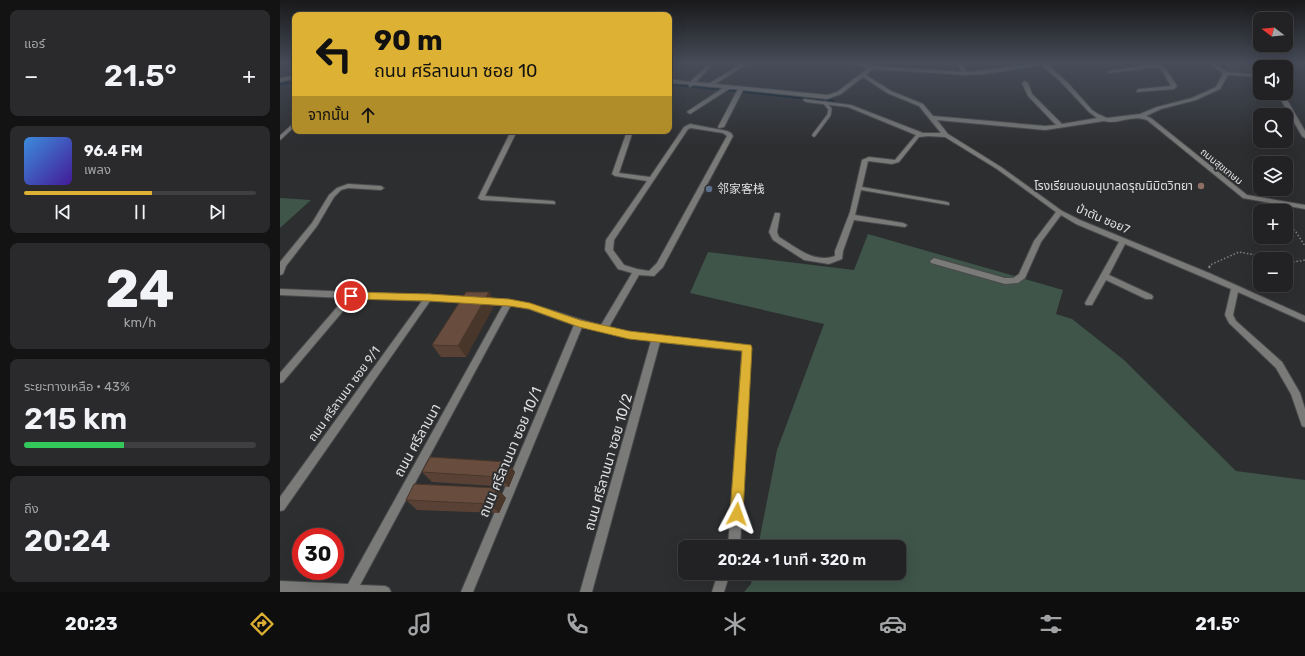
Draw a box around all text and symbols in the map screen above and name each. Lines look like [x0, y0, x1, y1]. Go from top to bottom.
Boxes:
north arrow [1253, 12, 1293, 52]
map controls [1253, 12, 1293, 292]
text: 90 m [374, 24, 443, 57]
icon: left [308, 28, 360, 80]
text: แอร์ [24, 36, 45, 51]
text: 21.5° [104, 58, 177, 94]
text: ถนน ศรีลานนา ซอย 10 [374, 60, 537, 82]
button: sound [1253, 60, 1293, 100]
text: − [24, 63, 38, 90]
text: + [242, 63, 256, 90]
icon: ahead [357, 104, 379, 126]
text: จากนั้น [308, 106, 349, 124]
button: search [1253, 108, 1293, 148]
text: 96.4 FM [84, 142, 143, 160]
street label: ถนนสุขเกษม [1198, 146, 1245, 187]
button: layers [1253, 156, 1293, 196]
text: เพลง [84, 162, 111, 177]
place label: โรงเรียนอนอนุบาลดรุฌนิมิตวิทยา [1034, 179, 1193, 193]
marker: โรงเรียนอนอนุบาลดรุฌนิมิตวิทยา [1196, 181, 1206, 191]
place label: 邻家客栈 [717, 182, 765, 196]
marker: 邻家客栈 [704, 184, 714, 194]
icon: previous [52, 201, 74, 223]
icon: pause [129, 201, 151, 223]
icon: next [206, 201, 228, 223]
street label: ป่าตัน ซอย7 [1074, 201, 1132, 237]
button: + [1253, 204, 1293, 244]
button: − [1253, 252, 1293, 292]
text: 24 [105, 258, 175, 320]
pin [334, 279, 368, 313]
icon: arrive [340, 285, 362, 307]
text: km/h [124, 315, 156, 330]
street label: ถนน ศรีลานนา ซอย 9/1 [305, 344, 383, 444]
text: ระยะทางเหลือ · 43% [24, 379, 130, 394]
street label: ถนน ศรีลานนา ซอย 10/1 [475, 385, 546, 520]
street label: ถนน ศรีลานนา ซอย 10/2 [581, 392, 636, 533]
text: 215 km [24, 401, 127, 437]
street label: ถนน ศรีลานนา [390, 401, 445, 480]
position arrow [716, 493, 758, 535]
text: ถึง [24, 501, 39, 516]
text: 20:24 [24, 523, 110, 559]
speed limit sign: 30 [292, 528, 344, 580]
text: 20:24 · 1 นาที · 320 m [718, 551, 866, 569]
icon: directions [248, 610, 276, 638]
icon: music [406, 610, 434, 638]
icon: phone [563, 610, 591, 638]
icon: climate [721, 610, 749, 638]
icon: car [879, 610, 907, 638]
icon: filters [1037, 610, 1065, 638]
text: 20:23 [65, 613, 118, 635]
text: 21.5° [1195, 613, 1240, 635]

